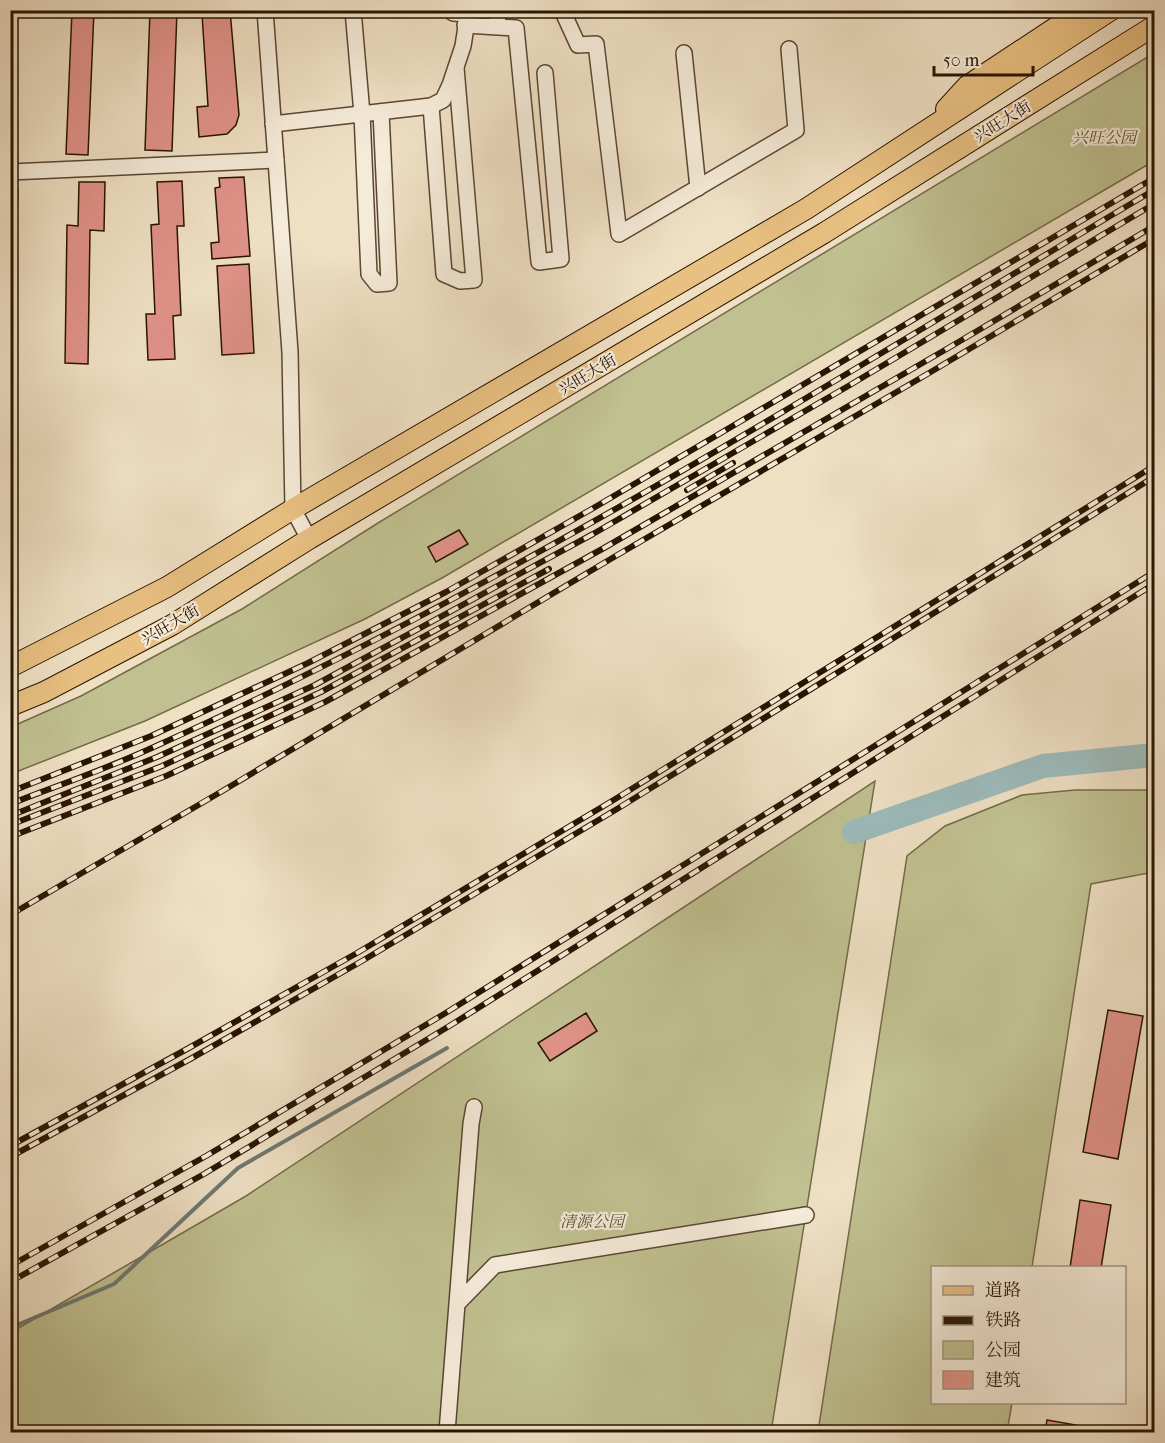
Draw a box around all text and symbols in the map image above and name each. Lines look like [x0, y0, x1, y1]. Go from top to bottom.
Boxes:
scale bar [934, 39, 1033, 77]
text: 50 m [943, 50, 980, 71]
street label: 兴旺大街 [970, 96, 1034, 146]
park label: 兴旺公园 [1072, 128, 1139, 147]
street label: 兴旺大街 [555, 350, 620, 399]
street label: 兴旺大街 [138, 600, 203, 649]
park label: 清源公园 [560, 1212, 627, 1231]
legend [931, 1266, 1126, 1404]
text: 道路 [985, 1280, 1021, 1301]
text: 铁路 [985, 1310, 1021, 1331]
text: 公园 [985, 1340, 1021, 1361]
text: 建筑 [985, 1370, 1021, 1391]

